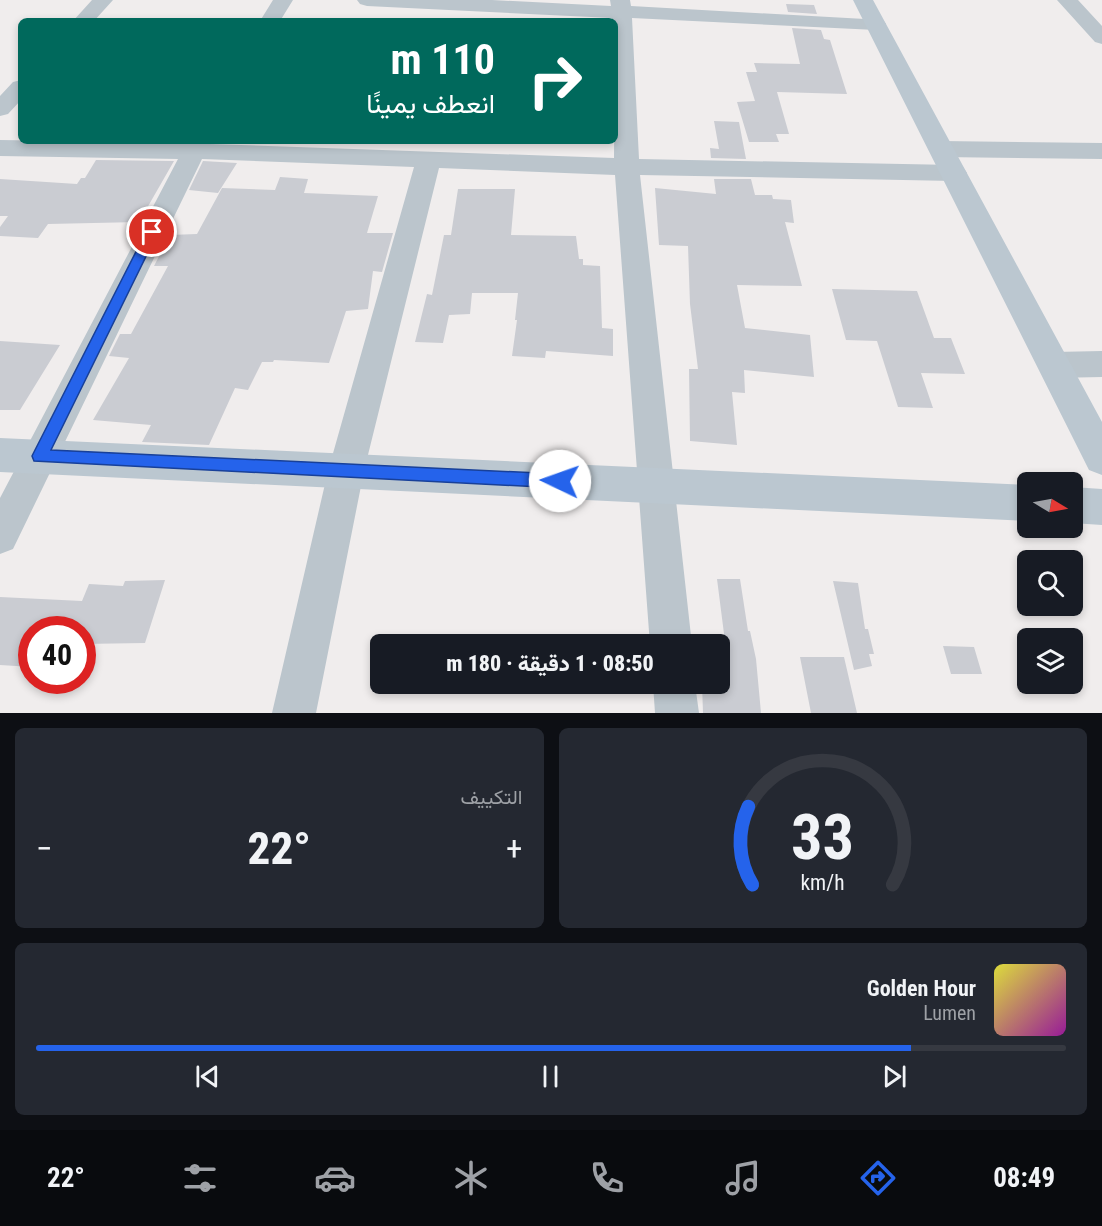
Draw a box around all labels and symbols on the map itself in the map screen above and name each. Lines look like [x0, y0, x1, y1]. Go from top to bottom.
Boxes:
pin [126, 206, 177, 257]
position arrow [528, 449, 592, 513]
north arrow [1017, 472, 1083, 538]
speed limit sign: 40 [18, 616, 96, 694]

